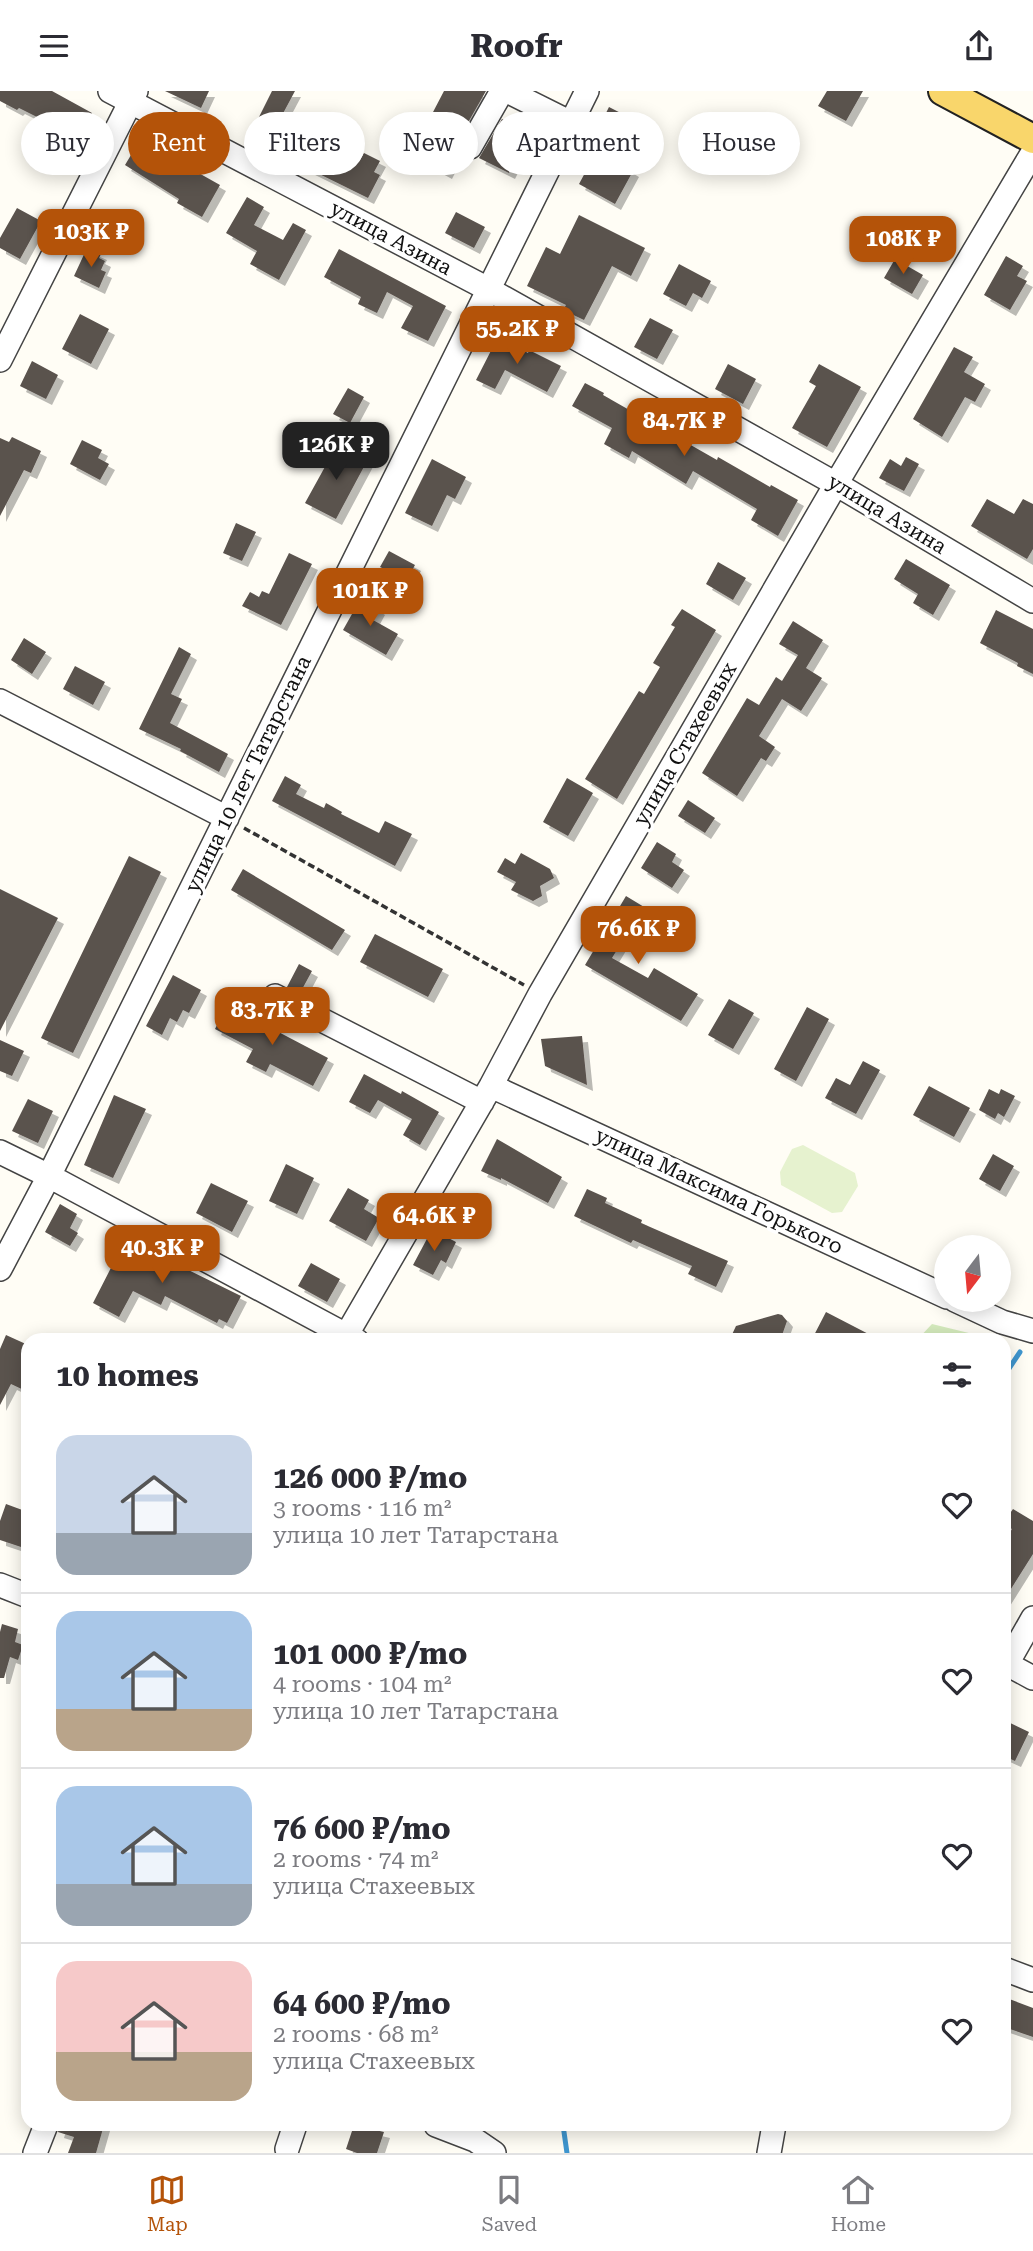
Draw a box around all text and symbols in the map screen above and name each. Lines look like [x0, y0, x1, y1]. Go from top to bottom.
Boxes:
icon: menu [35, 27, 73, 65]
text: Roofr [470, 27, 563, 65]
icon: share [960, 27, 998, 65]
chip: Buy [21, 112, 114, 175]
chip: Rent [128, 112, 230, 175]
chip: Filters [244, 112, 365, 175]
chip: New [379, 112, 478, 175]
chip: Apartment [492, 112, 664, 175]
chip: House [678, 112, 800, 175]
street label: улица Азина [326, 196, 456, 280]
pin: 103K ₽ [34, 209, 148, 269]
pin: 108K ₽ [846, 216, 960, 276]
text: 103K ₽ [53, 218, 129, 245]
text: 108K ₽ [865, 225, 941, 252]
pin: 55.2K ₽ [452, 307, 582, 366]
text: 55.2K ₽ [476, 315, 558, 342]
pin: 84.7K ₽ [619, 399, 749, 458]
text: 84.7K ₽ [643, 407, 725, 434]
pin: 126K ₽ [279, 423, 393, 482]
text: 126K ₽ [298, 431, 374, 458]
street label: улица Азина [823, 469, 951, 559]
pin: 101K ₽ [313, 568, 427, 628]
text: 101K ₽ [332, 577, 408, 604]
street label: улица 10 лет Татарстана [180, 651, 316, 896]
street label: улица Стахеевых [629, 658, 741, 830]
pin: 76.6K ₽ [573, 907, 703, 966]
text: 76.6K ₽ [597, 915, 679, 942]
pin: 83.7K ₽ [207, 988, 337, 1047]
text: 83.7K ₽ [231, 996, 313, 1023]
street label: улица Максима Горького [591, 1123, 847, 1259]
pin: 64.6K ₽ [369, 1193, 499, 1253]
text: 64.6K ₽ [393, 1202, 475, 1229]
pin: 40.3K ₽ [97, 1225, 227, 1285]
text: 40.3K ₽ [121, 1234, 203, 1261]
north arrow [934, 1235, 1012, 1313]
map controls [934, 1235, 1011, 1312]
icon: filters [938, 1356, 976, 1394]
text: 10 homes [56, 1358, 199, 1393]
text: 126 000 ₽/mo [273, 1460, 467, 1495]
icon: home [112, 1463, 196, 1547]
icon: heart [938, 1486, 976, 1524]
text: 3 rooms · 116 m² [273, 1495, 451, 1522]
text: улица 10 лет Татарстана [273, 1522, 559, 1549]
text: 101 000 ₽/mo [273, 1636, 467, 1671]
icon: home [112, 1639, 196, 1723]
icon: heart [938, 1662, 976, 1700]
text: 4 rooms · 104 m² [273, 1671, 451, 1698]
text: улица 10 лет Татарстана [273, 1698, 559, 1725]
text: 76 600 ₽/mo [273, 1811, 451, 1846]
icon: home [112, 1814, 196, 1898]
icon: heart [938, 1837, 976, 1875]
text: 2 rooms · 74 m² [273, 1846, 439, 1873]
text: улица Стахеевых [273, 1873, 475, 1900]
text: 64 600 ₽/mo [273, 1986, 451, 2021]
icon: home [112, 1989, 196, 2073]
icon: heart [938, 2012, 976, 2050]
text: 2 rooms · 68 m² [273, 2021, 439, 2048]
text: улица Стахеевых [273, 2048, 475, 2075]
tab: Map [147, 2171, 188, 2236]
tab: Saved [482, 2171, 537, 2236]
tab: Home [831, 2171, 886, 2236]

